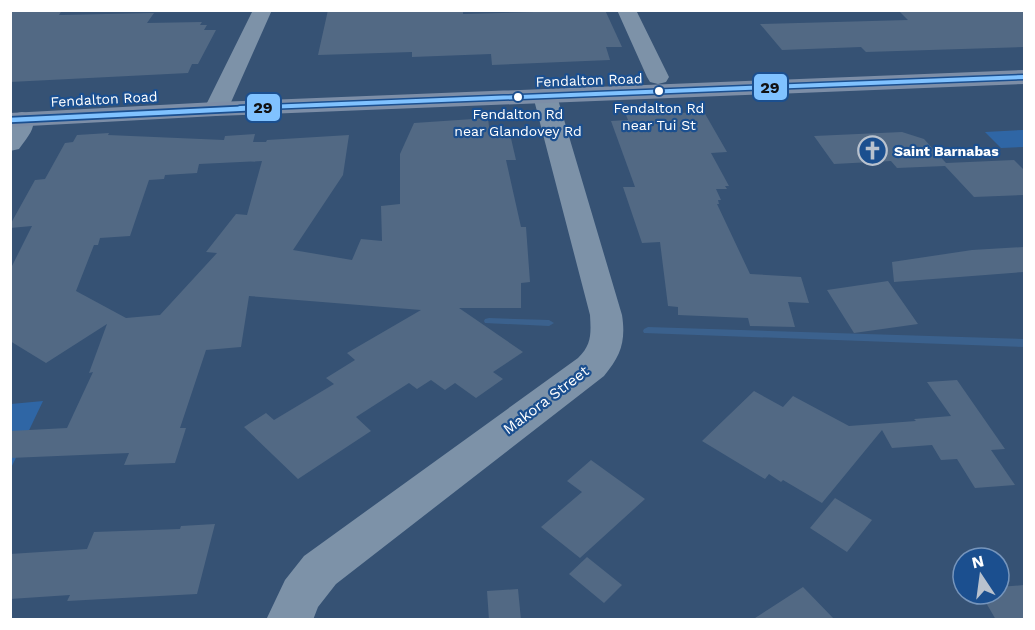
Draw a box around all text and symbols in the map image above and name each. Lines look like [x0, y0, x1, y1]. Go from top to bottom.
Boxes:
street label: Fendalton Road [535, 70, 643, 90]
line badge: 29 [753, 73, 788, 101]
text: 29 [760, 78, 780, 97]
marker: Fendalton Rd near Tui St [653, 85, 665, 97]
street label: Fendalton Road [50, 88, 158, 110]
marker: Fendalton Rd near Glandovey Rd [512, 91, 524, 103]
line badge: 29 [246, 93, 281, 122]
text: 29 [253, 98, 273, 117]
place label: Fendalton Rd near Tui St [614, 100, 704, 133]
place label: Fendalton Rd near Glandovey Rd [454, 106, 582, 139]
church icon: Saint Barnabas [857, 135, 889, 167]
place label: Saint Barnabas [894, 143, 999, 159]
street label: Makora Street [500, 361, 593, 438]
north arrow [951, 546, 1011, 606]
text: N [970, 551, 986, 572]

